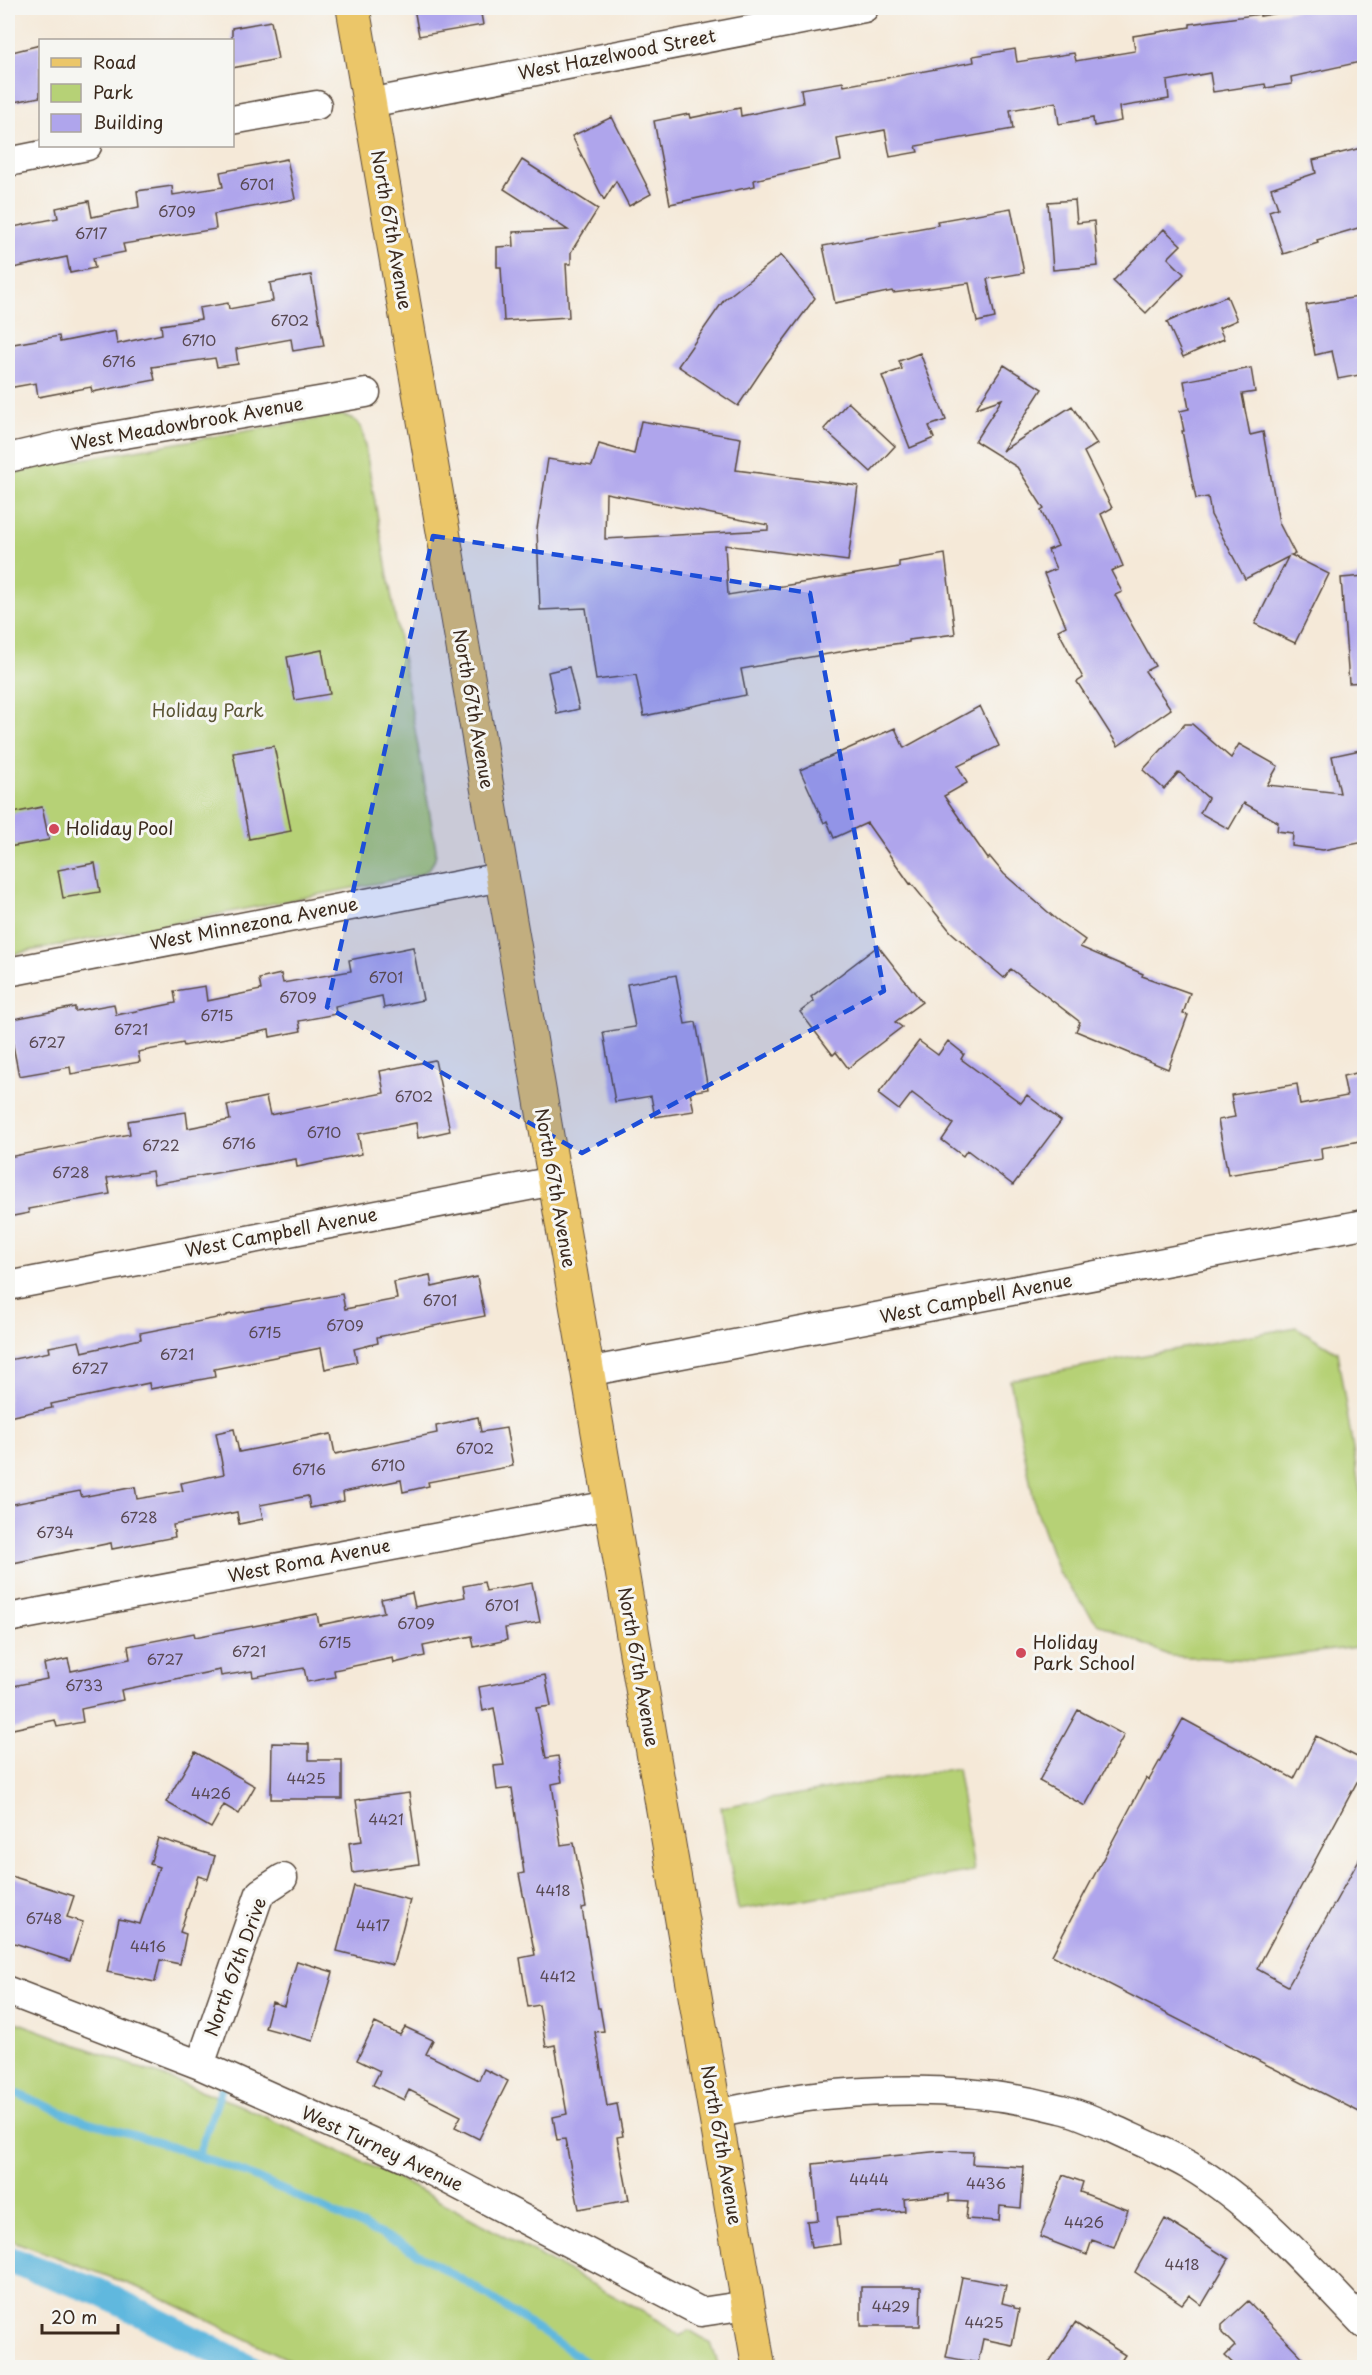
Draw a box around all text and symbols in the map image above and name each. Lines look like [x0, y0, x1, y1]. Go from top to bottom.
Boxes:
street label: West Hazelwood Street [515, 21, 718, 86]
legend [39, 39, 234, 147]
text: Road [93, 48, 137, 75]
text: Park [93, 78, 133, 105]
text: Building [93, 108, 163, 135]
street label: North 67th Avenue [365, 148, 420, 312]
house number: 6701 [240, 172, 274, 195]
house number: 6709 [158, 199, 196, 222]
house number: 6717 [75, 221, 108, 244]
house number: 6702 [271, 308, 309, 331]
house number: 6710 [182, 328, 216, 351]
house number: 6716 [102, 349, 136, 372]
street label: West Meadowbrook Avenue [68, 389, 305, 456]
street label: North 67th Avenue [447, 627, 502, 791]
park label: Holiday Park [152, 696, 264, 723]
place label: Holiday Pool [66, 814, 173, 841]
marker: Holiday Pool [47, 822, 61, 836]
street label: West Minnezona Avenue [147, 889, 360, 956]
house number: 6701 [369, 965, 403, 988]
house number: 6709 [279, 985, 317, 1008]
house number: 6715 [201, 1003, 233, 1026]
house number: 6721 [114, 1017, 148, 1040]
house number: 6727 [29, 1030, 66, 1053]
house number: 6702 [395, 1084, 433, 1107]
street label: North 67th Avenue [529, 1106, 584, 1270]
house number: 6710 [307, 1120, 341, 1143]
house number: 6716 [222, 1131, 256, 1154]
house number: 6722 [142, 1133, 180, 1156]
house number: 6728 [52, 1160, 90, 1183]
street label: West Campbell Avenue [182, 1200, 379, 1263]
street label: West Campbell Avenue [877, 1266, 1074, 1329]
house number: 6701 [423, 1288, 457, 1311]
house number: 6709 [326, 1313, 364, 1336]
house number: 6715 [249, 1320, 281, 1343]
house number: 6721 [160, 1342, 194, 1365]
house number: 6727 [72, 1356, 109, 1379]
house number: 6702 [456, 1436, 494, 1459]
house number: 6710 [371, 1453, 405, 1476]
house number: 6716 [292, 1457, 326, 1480]
house number: 6728 [120, 1505, 158, 1528]
house number: 6734 [36, 1520, 74, 1543]
street label: West Roma Avenue [225, 1531, 392, 1589]
street label: North 67th Avenue [612, 1585, 667, 1749]
house number: 6701 [485, 1593, 519, 1616]
house number: 6709 [397, 1611, 435, 1634]
place label: Holiday Park School [1033, 1628, 1135, 1676]
house number: 6715 [319, 1630, 351, 1653]
house number: 6721 [232, 1639, 266, 1662]
marker: Holiday Park School [1014, 1646, 1028, 1660]
house number: 6727 [147, 1647, 184, 1670]
house number: 6733 [65, 1673, 103, 1696]
house number: 4425 [286, 1766, 326, 1789]
house number: 4426 [191, 1781, 231, 1804]
house number: 4421 [368, 1807, 404, 1830]
house number: 4418 [535, 1878, 571, 1901]
street label: North 67th Drive [197, 1893, 272, 2040]
house number: 6748 [26, 1906, 62, 1929]
house number: 4417 [356, 1913, 391, 1936]
house number: 4416 [130, 1934, 166, 1957]
house number: 4412 [540, 1964, 576, 1987]
street label: North 67th Avenue [695, 2063, 750, 2227]
street label: West Turney Avenue [297, 2098, 468, 2197]
house number: 4444 [849, 2167, 889, 2190]
house number: 4436 [966, 2171, 1006, 2194]
house number: 4426 [1064, 2210, 1104, 2233]
house number: 4418 [1164, 2252, 1200, 2275]
house number: 4429 [872, 2294, 910, 2317]
scale bar [42, 2297, 118, 2335]
text: 20 m [51, 2303, 97, 2330]
house number: 4425 [964, 2310, 1004, 2333]

